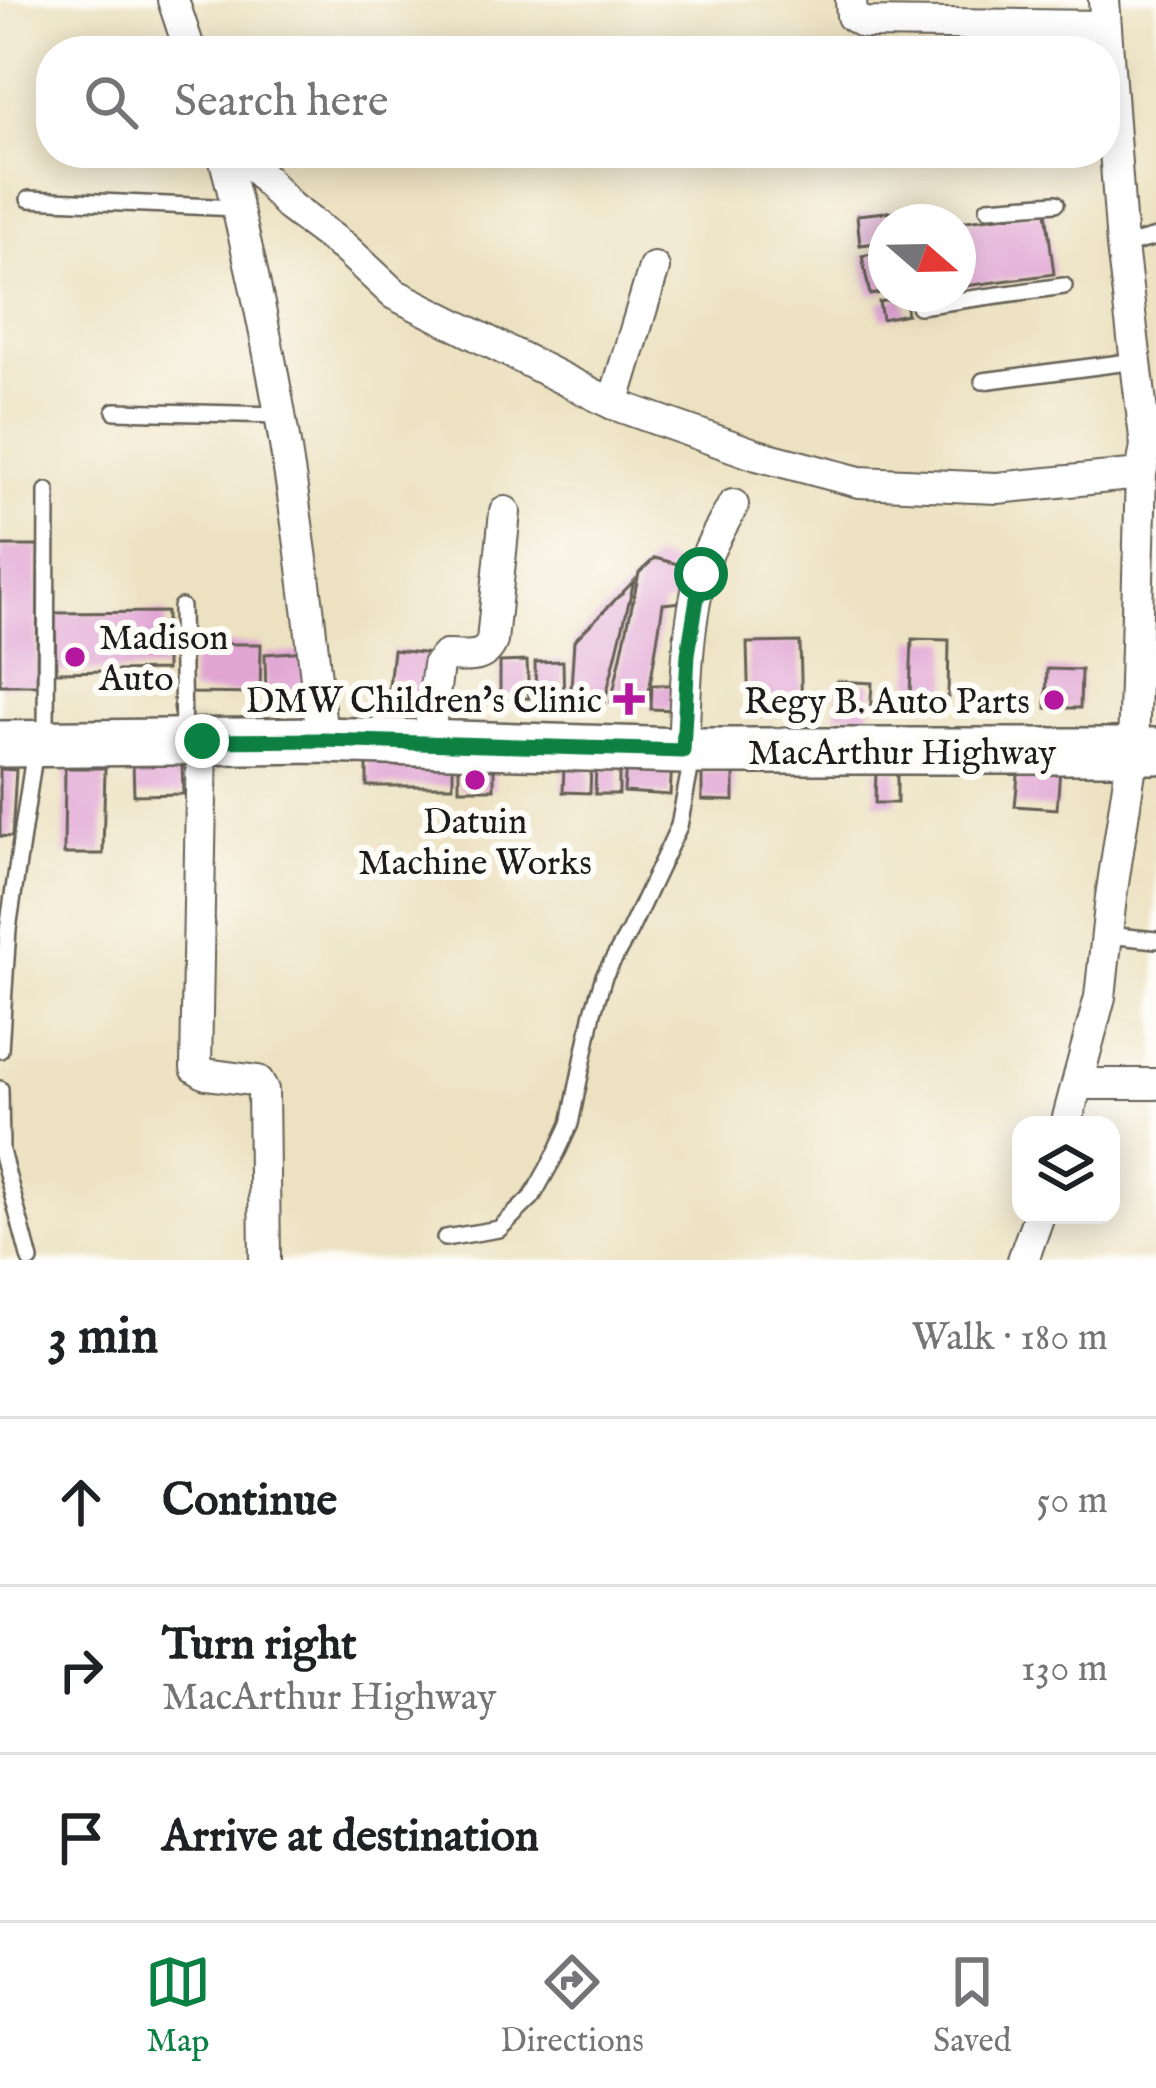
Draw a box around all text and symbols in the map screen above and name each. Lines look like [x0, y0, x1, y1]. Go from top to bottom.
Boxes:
search box [36, 36, 1120, 168]
icon: search [78, 69, 144, 135]
text: Search here [174, 74, 388, 131]
north arrow [868, 204, 976, 312]
route start [674, 547, 728, 601]
place label: Madison Auto [98, 616, 228, 703]
marker: Madison Auto [62, 644, 88, 670]
place label: DMW Children's Clinic [245, 679, 602, 725]
place label: Regy B. Auto Parts [744, 680, 1030, 726]
marker: DMW Children's Clinic [613, 683, 645, 715]
marker: Regy B. Auto Parts [1041, 687, 1067, 713]
route end [175, 714, 229, 768]
street label: MacArthur Highway [748, 731, 1057, 777]
marker: Datuin Machine Works [462, 767, 488, 793]
place label: Datuin Machine Works [358, 800, 592, 887]
map controls [1012, 1116, 1120, 1224]
button: layers [1012, 1116, 1120, 1224]
text: 3 min [48, 1306, 158, 1371]
text: Walk · 180 m [912, 1314, 1108, 1363]
icon: ahead [48, 1469, 114, 1535]
text: Continue [162, 1473, 337, 1530]
text: 50 m [1036, 1477, 1108, 1526]
text: Turn right [162, 1617, 357, 1674]
icon: right [48, 1637, 114, 1703]
text: 130 m [1021, 1645, 1108, 1694]
text: MacArthur Highway [162, 1674, 496, 1723]
icon: arrive [48, 1805, 114, 1871]
text: Arrive at destination [162, 1809, 539, 1866]
tab: Map [145, 1949, 211, 2063]
tab: Directions [500, 1949, 644, 2063]
tab: Saved [933, 1949, 1011, 2063]

